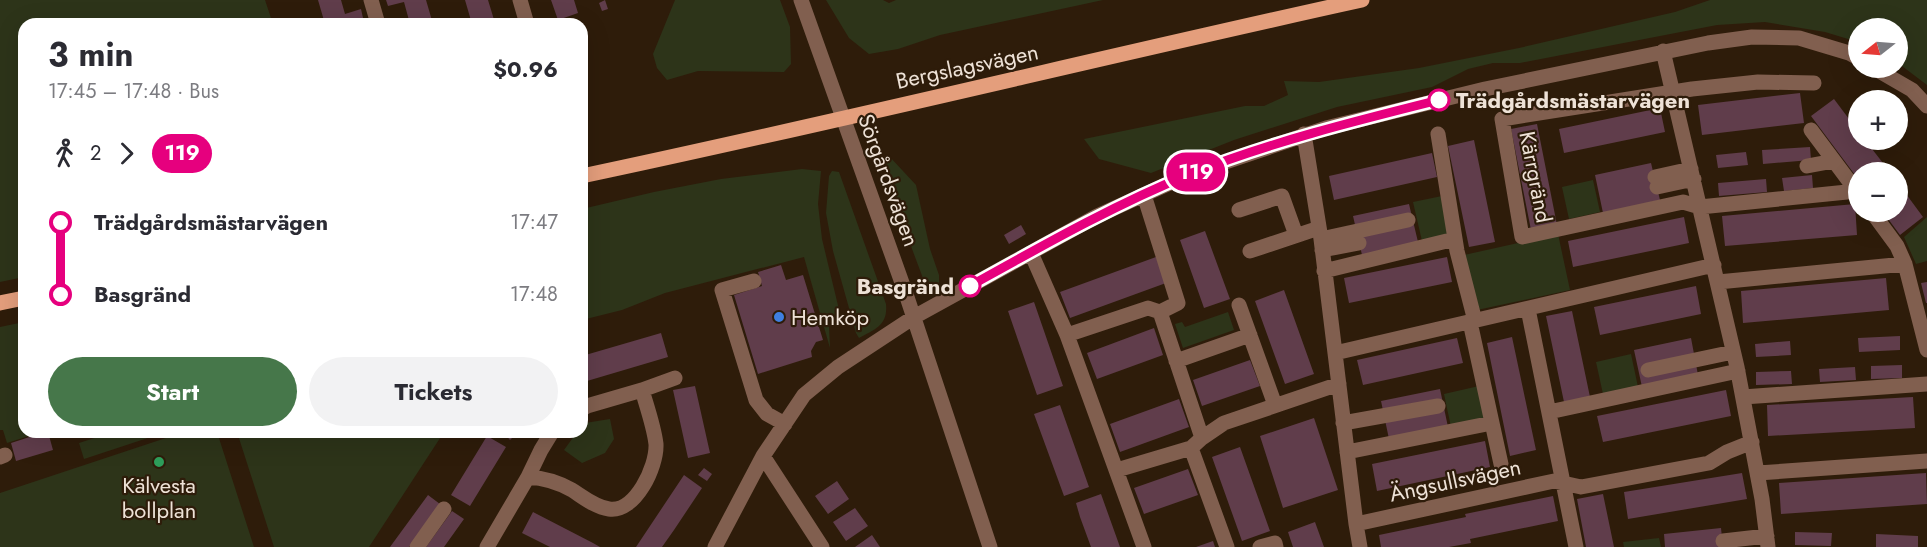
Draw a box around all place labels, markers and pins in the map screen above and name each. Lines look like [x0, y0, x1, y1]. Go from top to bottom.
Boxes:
place label: Trädgårdsmästarvägen [1456, 84, 1690, 116]
marker: Trädgårdsmästarvägen [1428, 89, 1450, 111]
place label: Basgränd [857, 270, 954, 302]
marker: Basgränd [959, 275, 981, 297]
place label: Hemköp [791, 301, 869, 333]
marker: Hemköp [772, 310, 786, 324]
marker: Kälvesta bollplan [152, 455, 166, 469]
place label: Kälvesta bollplan [122, 469, 196, 526]

